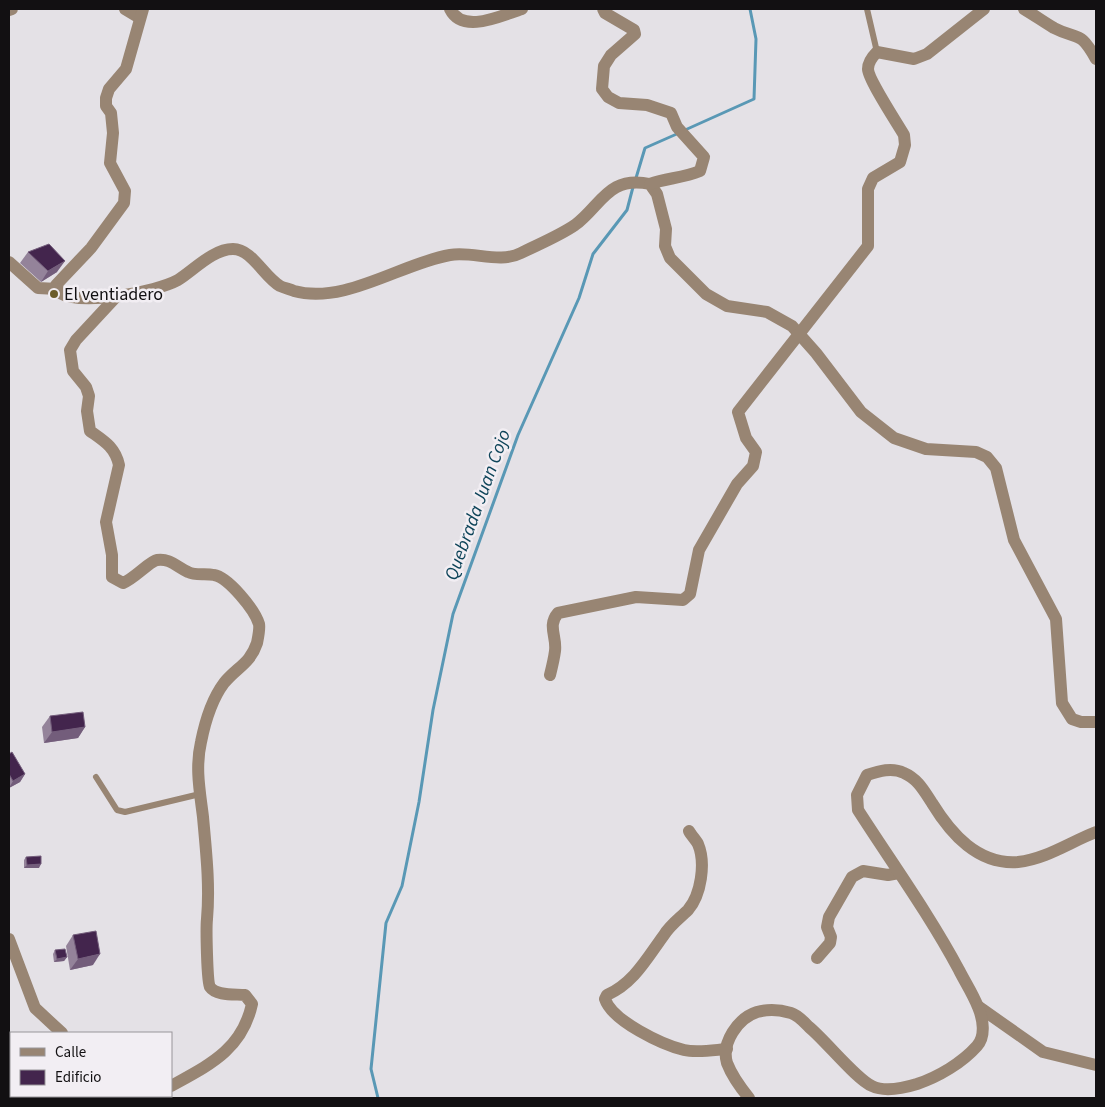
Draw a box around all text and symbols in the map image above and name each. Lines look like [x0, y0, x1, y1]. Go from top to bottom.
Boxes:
place label: El ventiadero [64, 282, 163, 307]
marker: El ventiadero [48, 288, 60, 300]
water label: Quebrada Juan Cojo [438, 425, 518, 584]
legend [10, 1032, 172, 1097]
text: Calle [55, 1042, 86, 1063]
text: Edificio [55, 1067, 102, 1088]

